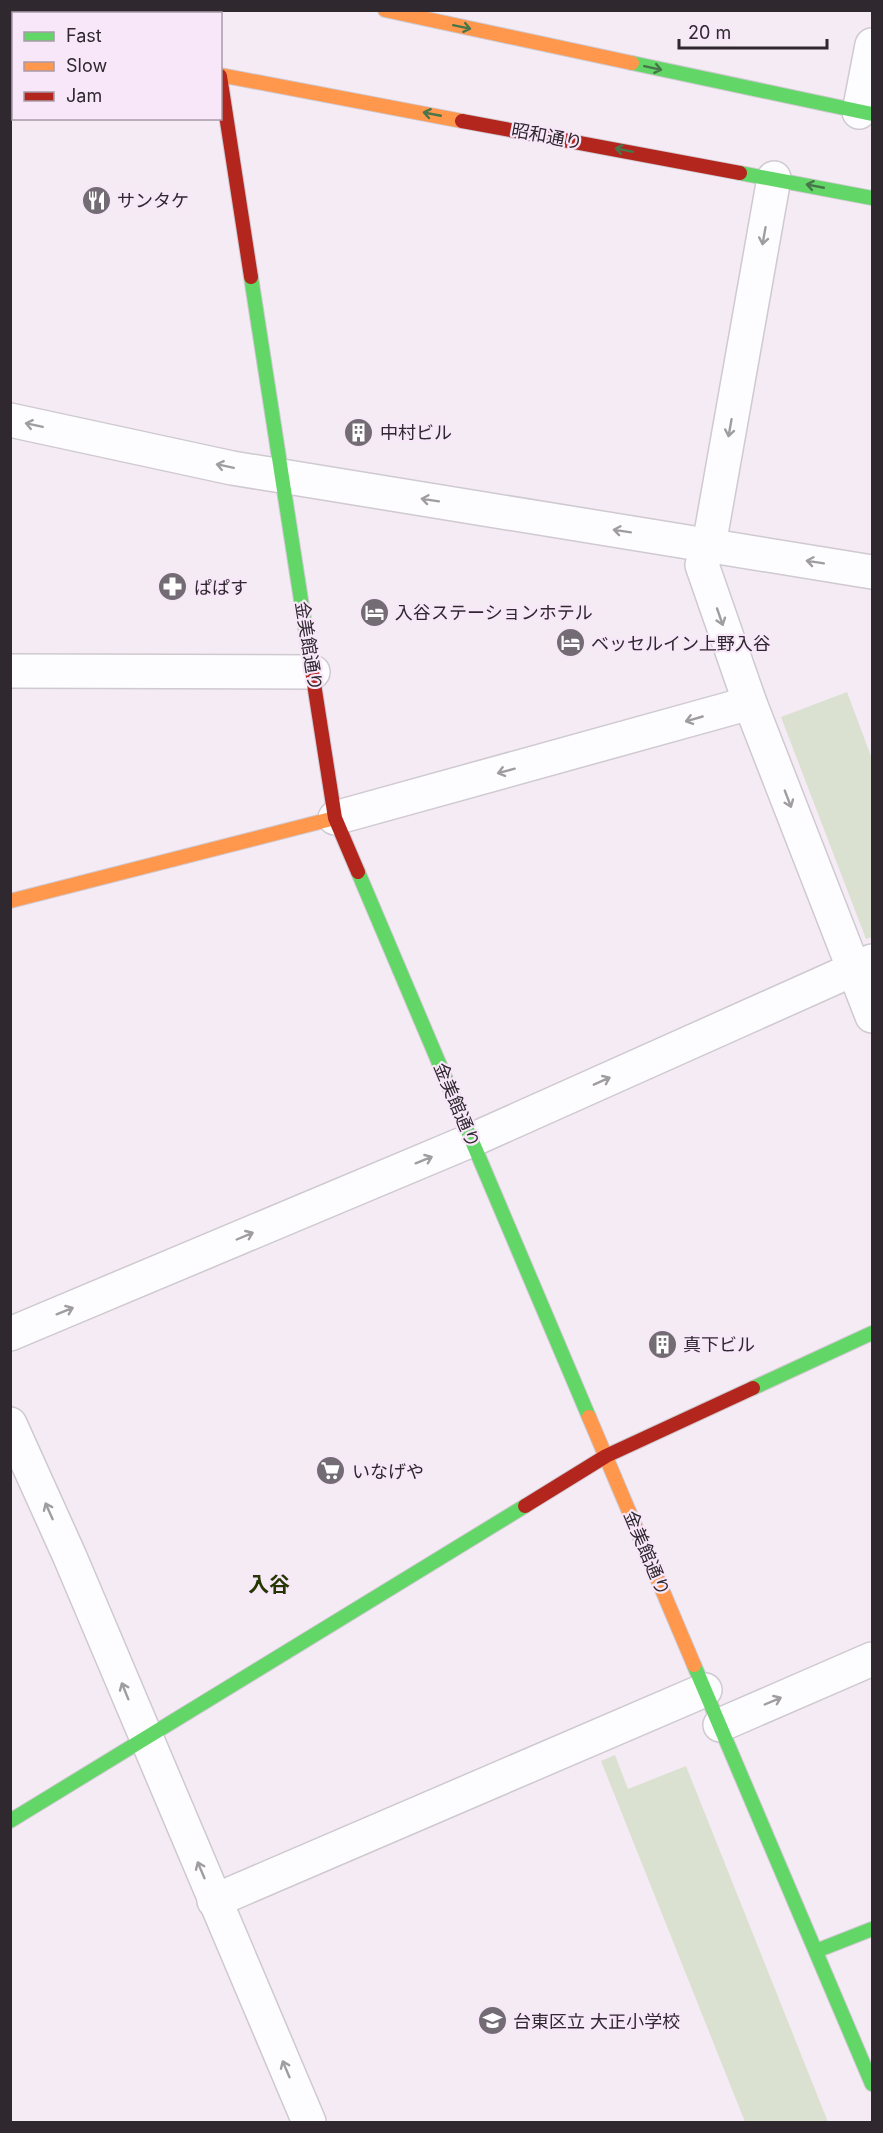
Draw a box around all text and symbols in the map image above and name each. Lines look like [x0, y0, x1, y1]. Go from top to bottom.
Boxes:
legend [12, 12, 222, 120]
scale bar [679, 12, 828, 50]
one-way arrow [452, 22, 472, 33]
text: 20 m [688, 22, 731, 43]
text: Fast [66, 25, 102, 46]
text: Slow [66, 55, 107, 76]
one-way arrow [643, 62, 662, 74]
text: Jam [66, 85, 102, 106]
one-way arrow [423, 108, 442, 119]
street label: 昭和通り [510, 119, 584, 153]
one-way arrow [614, 144, 634, 155]
one-way arrow [806, 180, 825, 191]
restaurant icon: サンタケ [80, 184, 112, 216]
place label: サンタケ [117, 190, 189, 211]
one-way arrow [758, 225, 769, 245]
building icon: 中村ビル [343, 416, 375, 448]
one-way arrow [724, 417, 735, 437]
one-way arrow [25, 419, 44, 430]
place label: 中村ビル [380, 422, 452, 443]
one-way arrow [215, 460, 235, 471]
one-way arrow [420, 494, 440, 505]
one-way arrow [613, 525, 633, 536]
one-way arrow [805, 556, 825, 567]
pharmacy icon: ぱぱす [157, 571, 189, 603]
place label: ぱぱす [194, 577, 248, 598]
hotel icon: 入谷ステーションホテル [358, 596, 390, 628]
street label: 金美館通り [292, 600, 326, 692]
place label: 入谷ステーションホテル [395, 602, 593, 623]
one-way arrow [716, 607, 727, 625]
hotel icon: ベッセルイン上野入谷 [554, 627, 586, 659]
place label: ベッセルイン上野入谷 [591, 633, 771, 654]
one-way arrow [685, 713, 704, 725]
one-way arrow [497, 766, 516, 777]
one-way arrow [783, 790, 794, 808]
street label: 金美館通り [430, 1059, 484, 1151]
one-way arrow [593, 1075, 611, 1086]
one-way arrow [414, 1154, 433, 1165]
one-way arrow [235, 1230, 253, 1241]
one-way arrow [55, 1305, 73, 1316]
building icon: 真下ビル [646, 1328, 678, 1360]
place label: 真下ビル [683, 1334, 755, 1355]
supermarket icon: いなげや [315, 1455, 347, 1487]
place label: いなげや [352, 1461, 424, 1482]
one-way arrow [43, 1502, 54, 1520]
street label: 金美館通り [620, 1507, 674, 1599]
district label: 入谷 [248, 1572, 290, 1597]
one-way arrow [119, 1682, 130, 1700]
one-way arrow [763, 1695, 782, 1706]
one-way arrow [195, 1862, 206, 1880]
school or university icon: 台東区立 大正小学校 [476, 2005, 508, 2037]
place label: 台東区立 大正小学校 [513, 2011, 680, 2032]
one-way arrow [280, 2060, 291, 2078]

